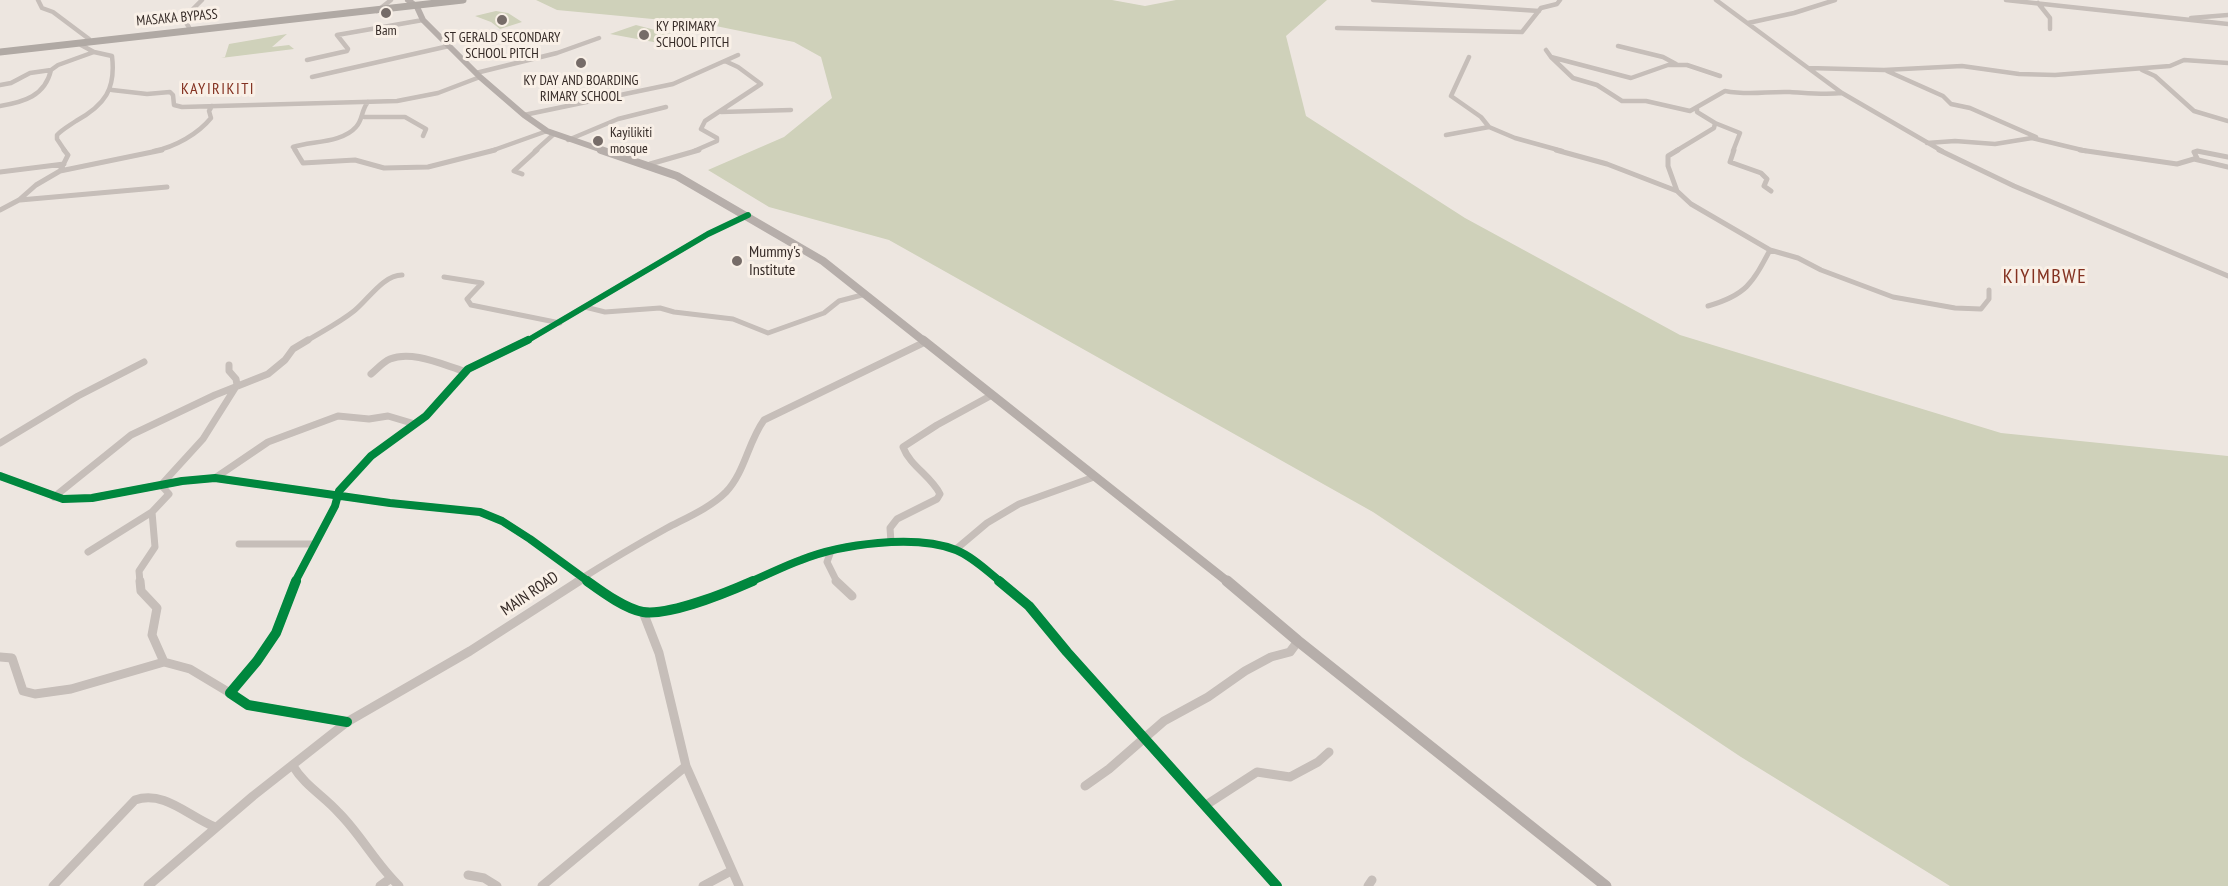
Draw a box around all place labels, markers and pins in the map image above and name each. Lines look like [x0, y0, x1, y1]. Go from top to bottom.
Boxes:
marker: Bam [379, 6, 393, 20]
marker: ST GERALD SECONDARY SCHOOL PITCH [495, 13, 509, 27]
place label: KY PRIMARY SCHOOL PITCH [656, 19, 729, 51]
place label: Bam [375, 23, 397, 39]
marker: KY PRIMARY SCHOOL PITCH [637, 28, 651, 42]
place label: ST GERALD SECONDARY SCHOOL PITCH [444, 30, 560, 62]
marker: KY DAY AND BOARDING RIMARY SCHOOL [574, 56, 588, 70]
place label: KY DAY AND BOARDING RIMARY SCHOOL [524, 73, 638, 106]
place label: Kayilikiti mosque [610, 125, 652, 158]
marker: Kayilikiti mosque [591, 134, 605, 148]
place label: Mummy's Institute [749, 242, 800, 280]
marker: Mummy's Institute [730, 254, 744, 268]

